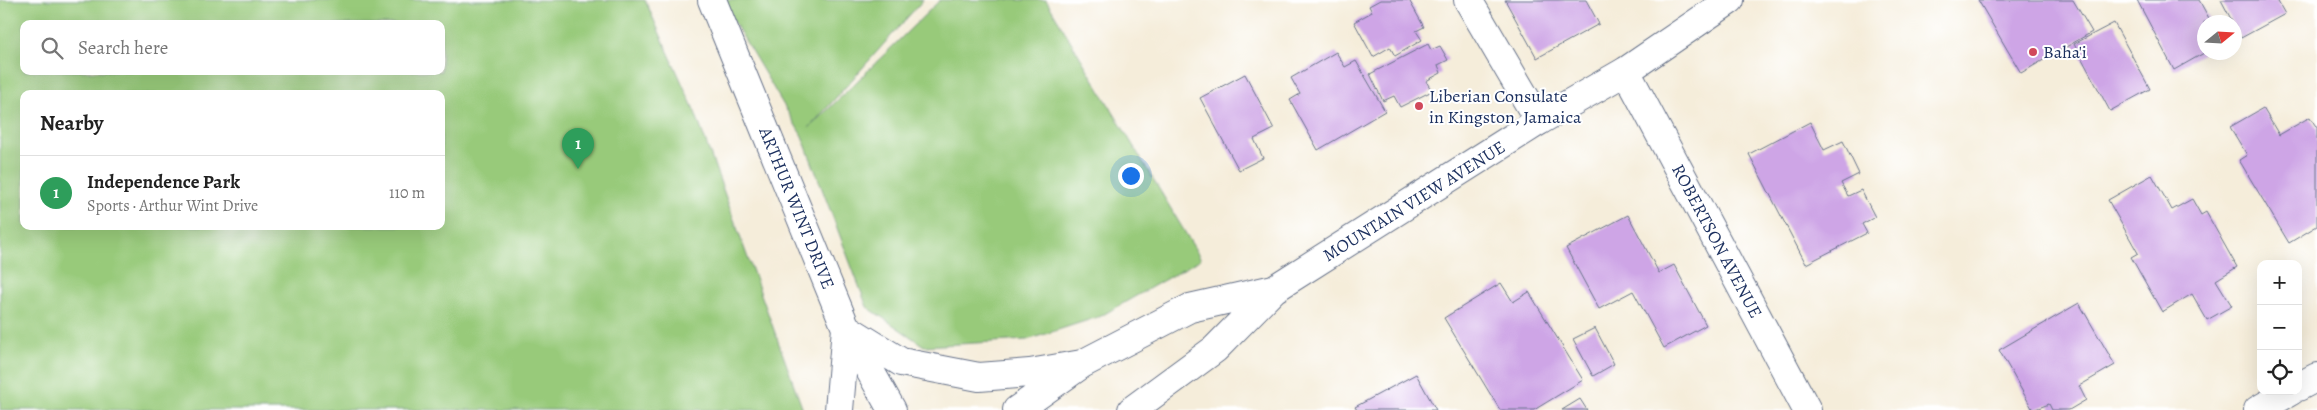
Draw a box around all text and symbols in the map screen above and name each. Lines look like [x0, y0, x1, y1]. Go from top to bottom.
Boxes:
north arrow [2197, 15, 2242, 60]
search box [20, 20, 445, 75]
icon: search [38, 34, 66, 62]
text: Search here [78, 35, 168, 61]
place label: Baha'i [2043, 40, 2087, 64]
marker: Baha'i [2027, 46, 2039, 58]
place label: Liberian Consulate in Kingston, Jamaica [1429, 84, 1582, 129]
marker: Liberian Consulate in Kingston, Jamaica [1413, 100, 1425, 112]
text: Nearby [40, 109, 103, 137]
street label: ARTHUR WINT DRIVE [753, 122, 840, 293]
pin: 1 [562, 128, 594, 169]
street label: MOUNTAIN VIEW AVENUE [1318, 135, 1510, 267]
street label: ROBERTSON AVENUE [1666, 160, 1768, 322]
your location [1118, 163, 1144, 189]
text: Independence Park [87, 169, 240, 195]
text: 1 [53, 182, 59, 204]
text: 110 m [389, 182, 425, 204]
text: Sports · Arthur Wint Drive [87, 195, 258, 217]
map controls [2257, 260, 2302, 395]
button: + [2257, 260, 2302, 305]
button: − [2257, 305, 2302, 350]
button: locate [2257, 350, 2302, 395]

